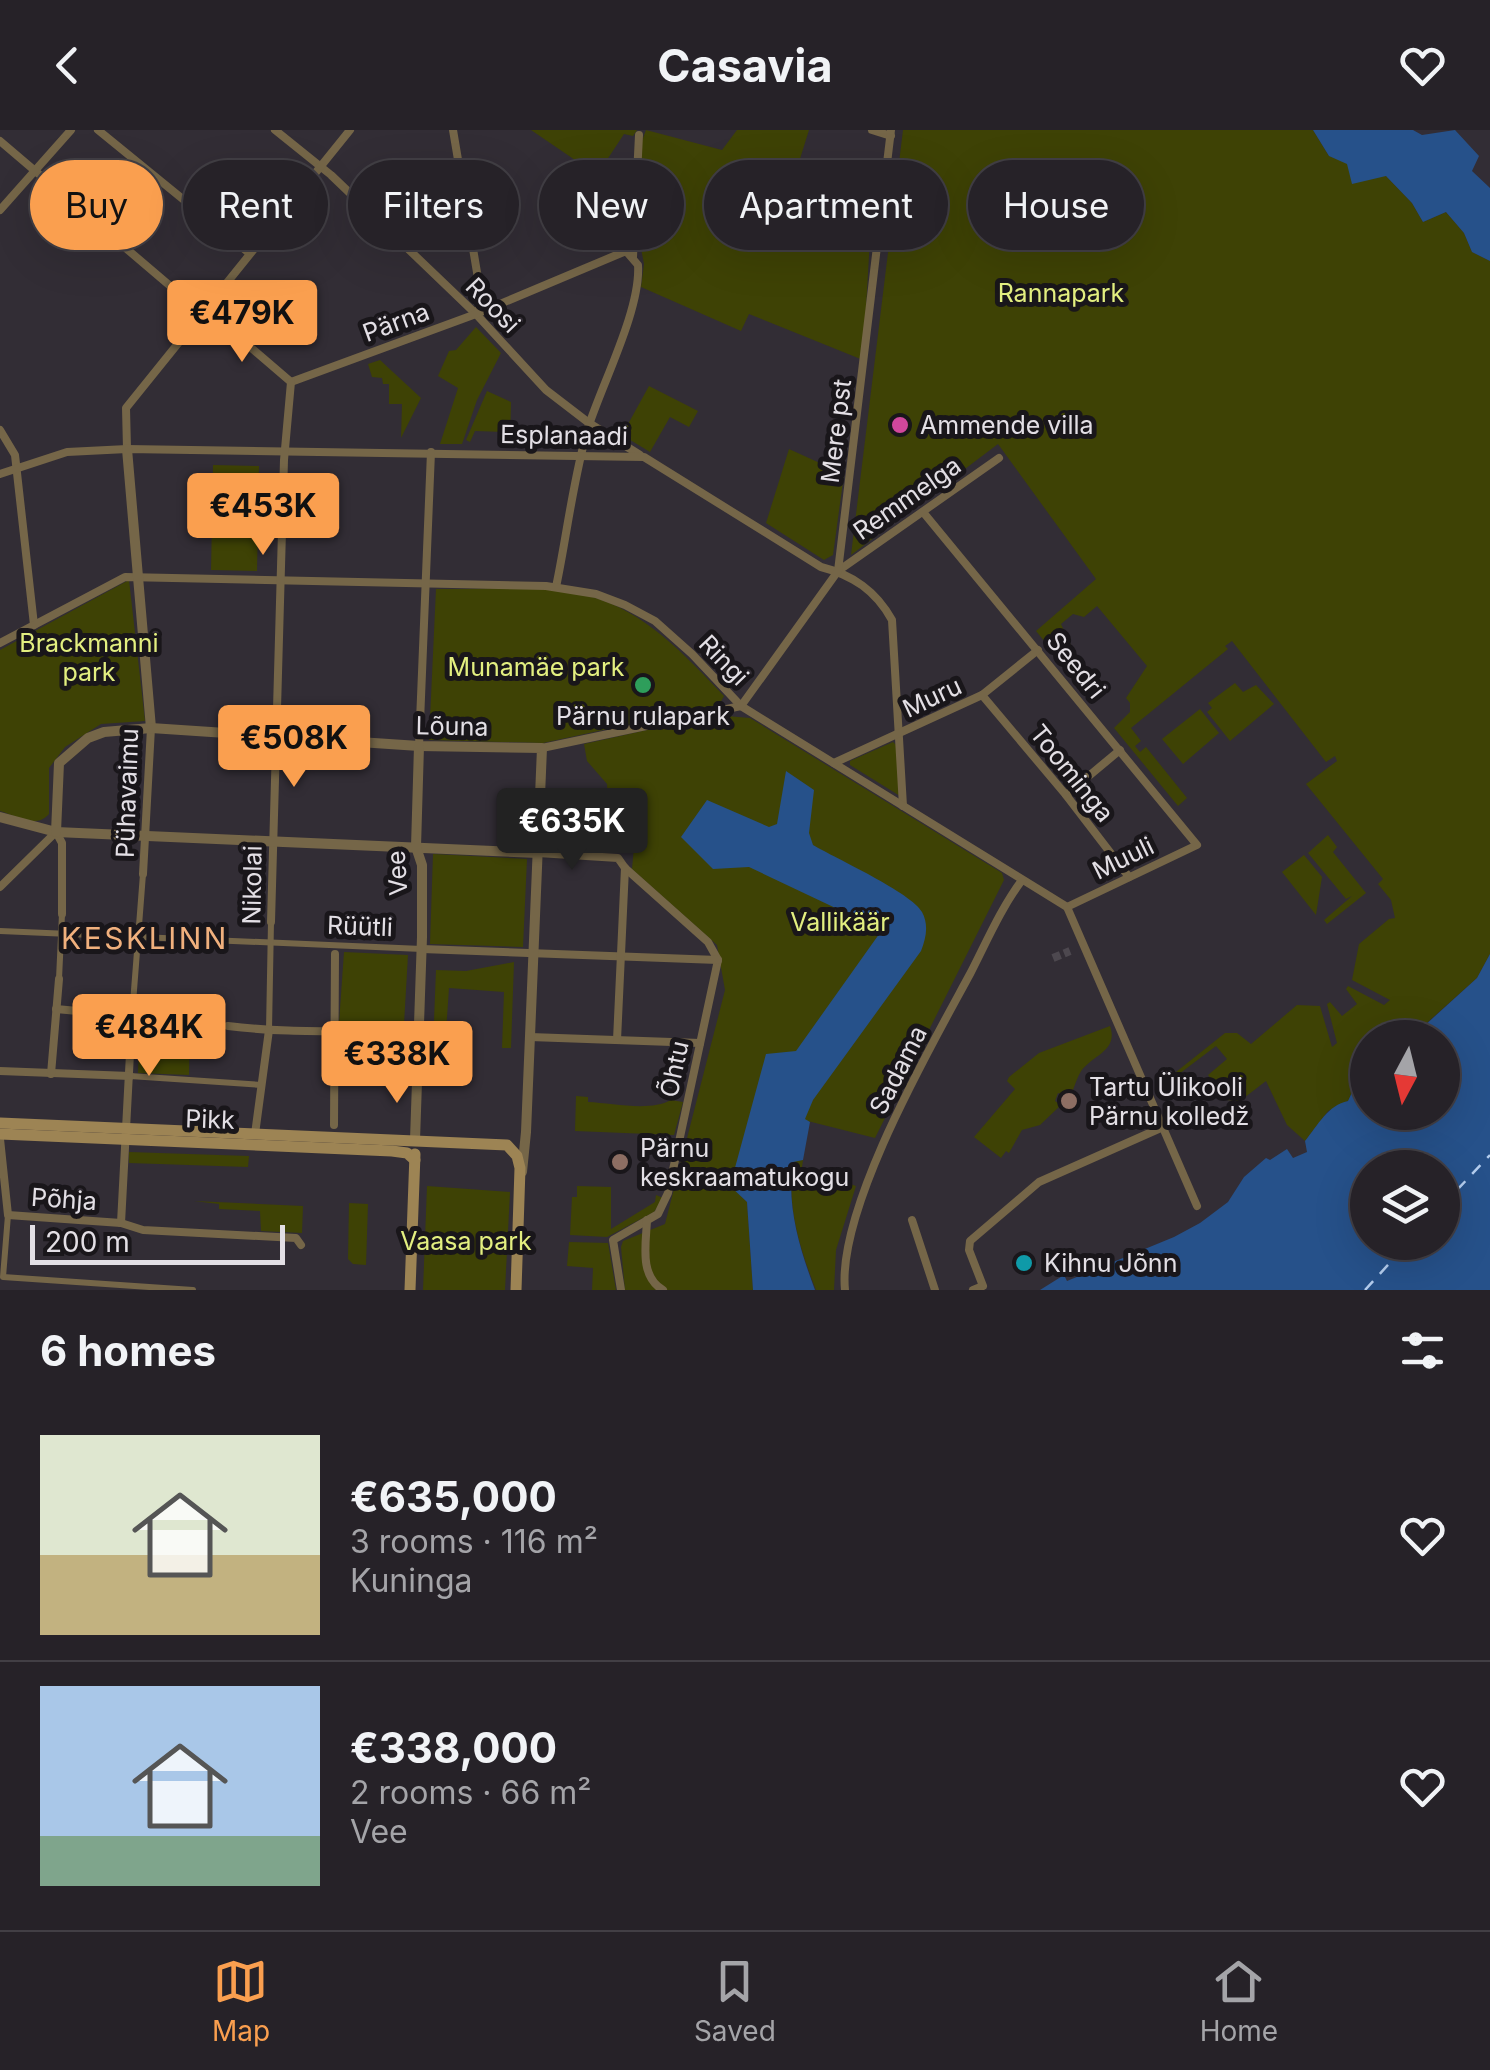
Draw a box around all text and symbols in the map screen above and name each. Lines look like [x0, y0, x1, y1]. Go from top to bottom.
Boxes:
icon: back [40, 38, 95, 93]
text: Casavia [657, 38, 833, 93]
icon: heart [1395, 38, 1450, 93]
chip: Buy [30, 160, 163, 250]
chip: Rent [183, 160, 328, 250]
chip: Filters [348, 160, 519, 250]
chip: New [539, 160, 684, 250]
chip: Apartment [704, 160, 948, 250]
chip: House [968, 160, 1144, 250]
street label: Roosi [460, 271, 526, 339]
park label: Rannapark [998, 278, 1125, 308]
pin: €479K [172, 280, 312, 365]
text: €479K [189, 293, 295, 332]
street label: Pärna [359, 296, 433, 348]
street label: Mere pst [815, 377, 857, 485]
place label: Ammende villa [920, 410, 1094, 440]
marker: Ammende villa [889, 414, 911, 436]
street label: Esplanaadi [500, 419, 628, 451]
street label: Remmelga [848, 450, 966, 546]
pin: €453K [193, 473, 333, 558]
text: €453K [209, 486, 317, 525]
street label: Seedri [1040, 626, 1112, 704]
park label: Brackmanni park [19, 628, 159, 687]
street label: Ringi [693, 629, 755, 691]
park label: Munamäe park [448, 652, 625, 682]
street label: Muru [898, 670, 966, 724]
marker: Pärnu rulapark [632, 674, 654, 696]
place label: Pärnu rulapark [556, 701, 730, 731]
pin: €508K [224, 705, 364, 790]
street label: Lõuna [415, 710, 489, 742]
text: €508K [240, 718, 348, 757]
street label: Toominga [1024, 718, 1120, 828]
street label: Pühavaimu [110, 728, 144, 858]
pin: €635K [502, 788, 642, 873]
text: €635K [519, 801, 625, 840]
street label: Muuli [1088, 830, 1158, 886]
street label: Nikolai [236, 845, 268, 925]
street label: Vee [380, 849, 414, 897]
park label: Vallikäär [790, 907, 890, 937]
street label: Rüütli [327, 910, 393, 942]
district label: KESKLINN [61, 920, 229, 956]
pin: €484K [79, 994, 219, 1079]
text: €484K [94, 1007, 204, 1046]
north arrow [1350, 1020, 1460, 1130]
map controls [1350, 1020, 1460, 1260]
pin: €338K [327, 1021, 467, 1106]
street label: Sadama [863, 1021, 933, 1119]
text: €338K [343, 1034, 451, 1073]
street label: Õhtu [653, 1038, 695, 1100]
place label: Tartu Ülikooli Pärnu kolledž [1089, 1072, 1249, 1131]
marker: Tartu Ülikooli Pärnu kolledž [1058, 1090, 1080, 1112]
street label: Pikk [185, 1103, 236, 1135]
place label: Pärnu keskraamatukogu [640, 1133, 849, 1192]
button: layers [1350, 1150, 1460, 1260]
marker: Pärnu keskraamatukogu [609, 1151, 631, 1173]
street label: Põhja [30, 1182, 98, 1216]
scale bar [30, 1220, 285, 1264]
text: 200 m [45, 1225, 130, 1259]
park label: Vaasa park [400, 1226, 532, 1256]
place label: Kihnu Jõnn [1044, 1248, 1177, 1278]
marker: Kihnu Jõnn [1013, 1252, 1035, 1274]
icon: filters [1395, 1323, 1450, 1378]
text: 6 homes [40, 1325, 216, 1376]
text: €635,000 [350, 1471, 557, 1522]
icon: home [120, 1475, 240, 1595]
icon: heart [1395, 1508, 1450, 1563]
text: 3 rooms · 116 m² [350, 1522, 598, 1561]
text: Kuninga [350, 1561, 473, 1600]
text: €338,000 [350, 1722, 557, 1773]
icon: home [120, 1726, 240, 1846]
icon: heart [1395, 1759, 1450, 1814]
text: 2 rooms · 66 m² [350, 1773, 591, 1812]
text: Vee [350, 1812, 408, 1851]
tab: Map [212, 1954, 270, 2048]
tab: Saved [694, 1954, 776, 2048]
tab: Home [1200, 1954, 1278, 2048]

